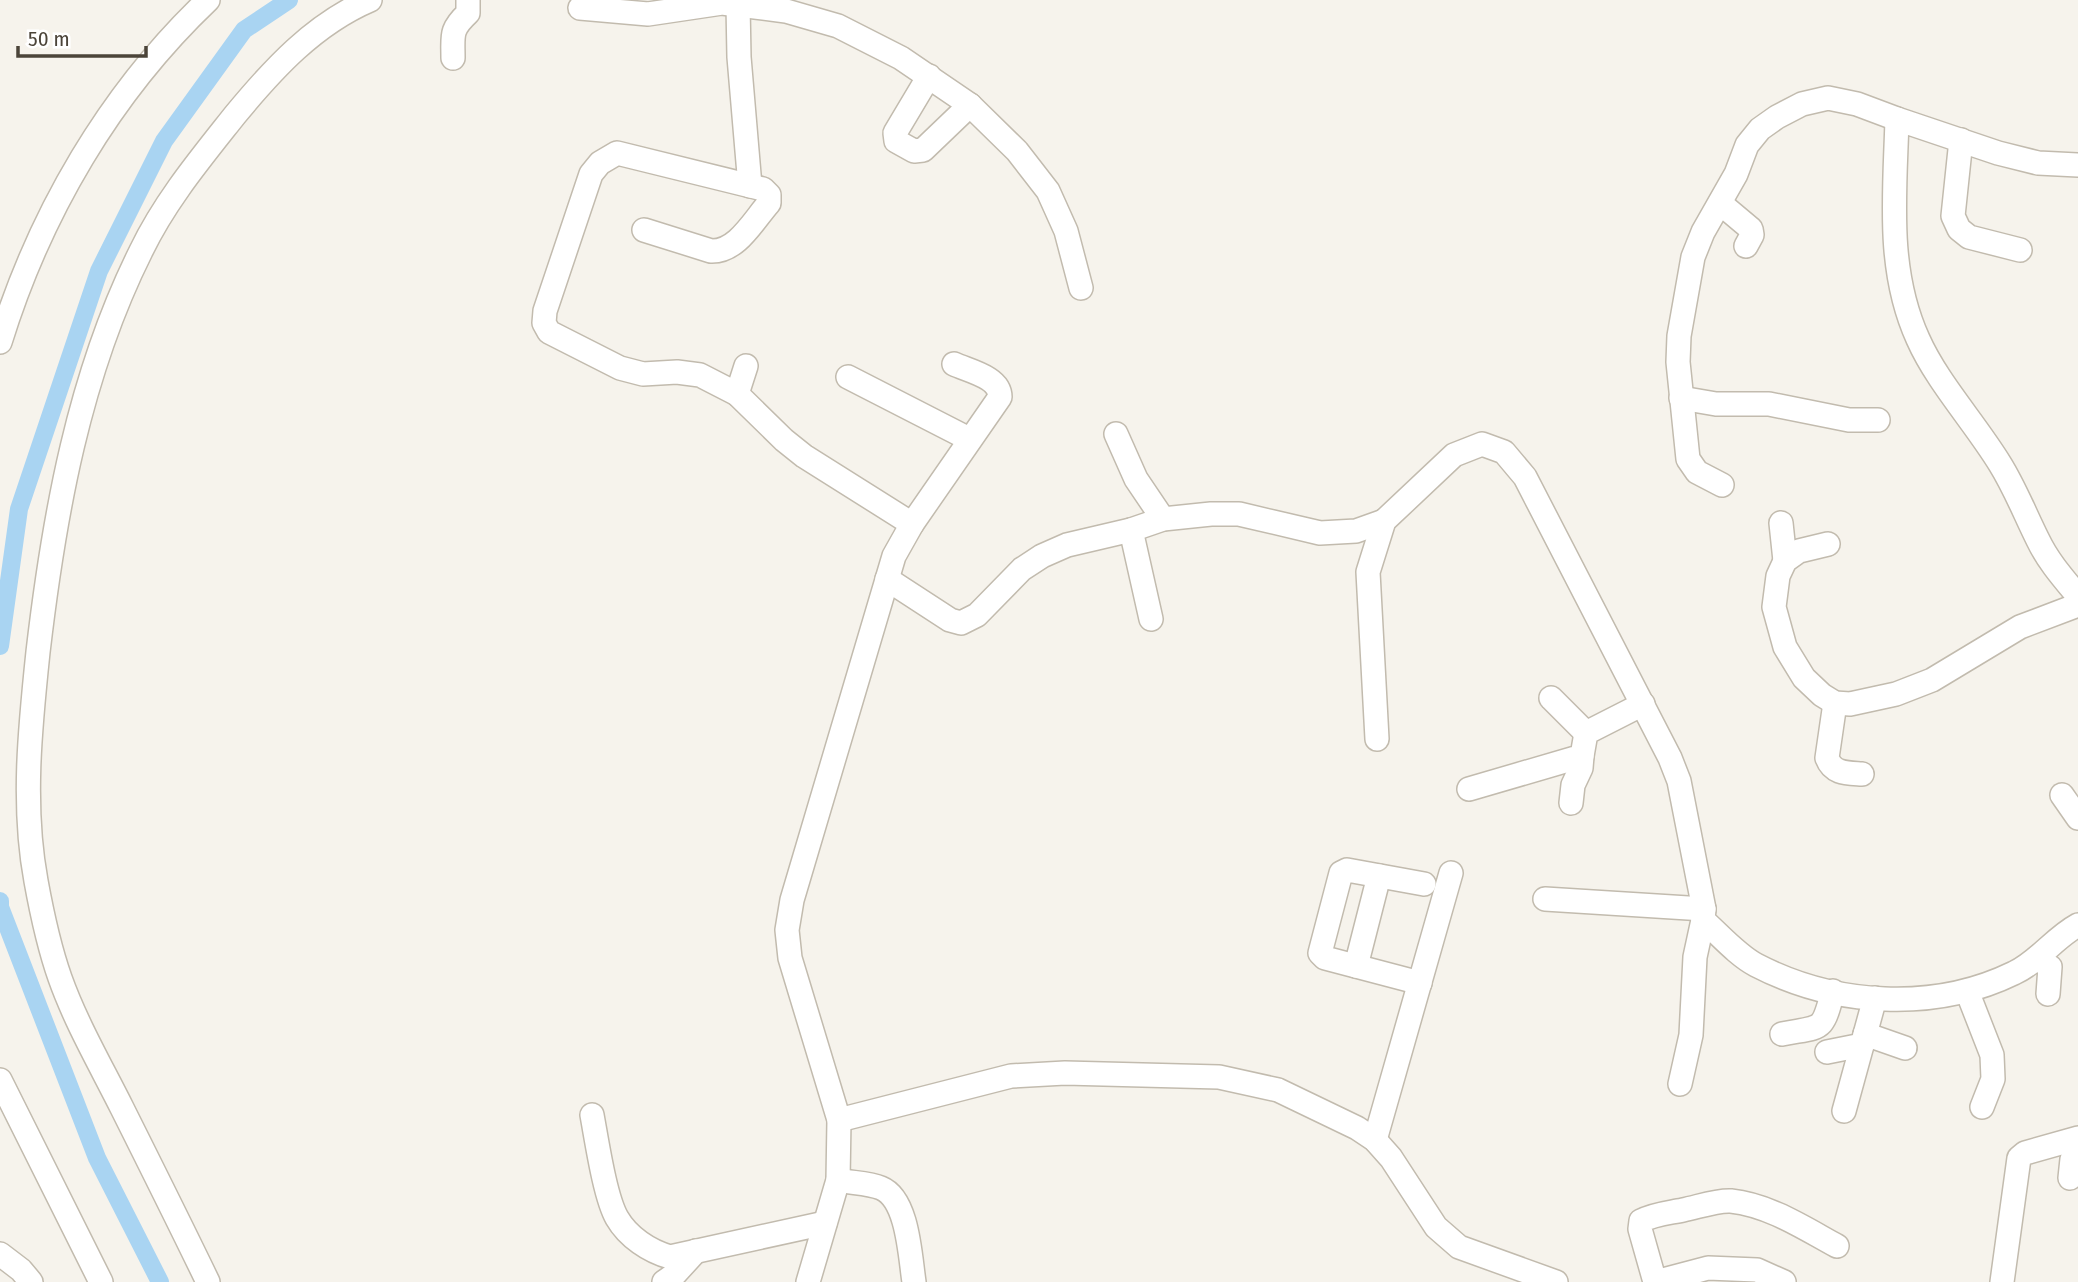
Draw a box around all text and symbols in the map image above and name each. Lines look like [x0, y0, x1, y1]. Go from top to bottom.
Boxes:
scale bar [18, 14, 145, 58]
text: 50 m [28, 26, 70, 52]

